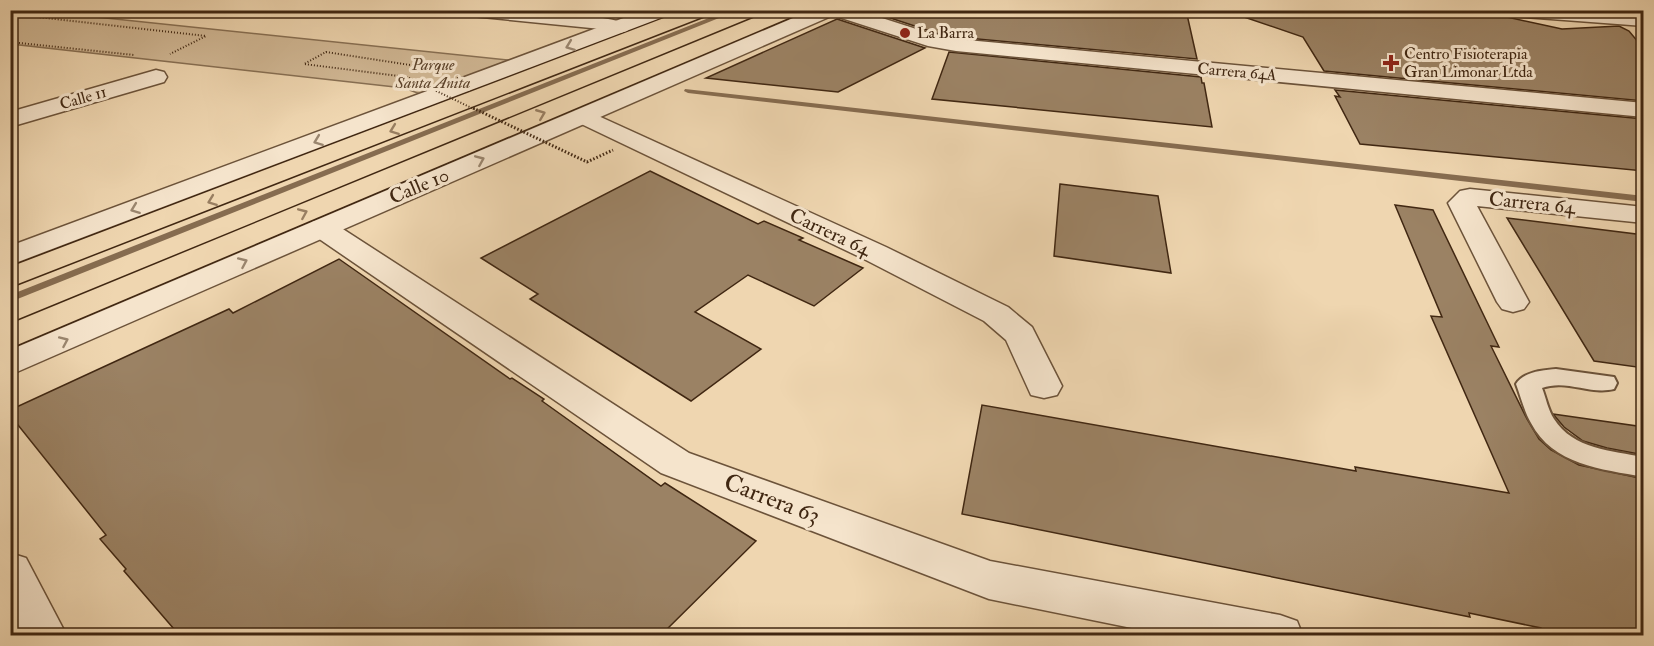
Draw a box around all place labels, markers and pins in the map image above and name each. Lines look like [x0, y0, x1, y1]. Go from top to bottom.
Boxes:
place label: La Barra [917, 23, 975, 43]
marker: La Barra [898, 26, 912, 40]
place label: Centro Fisioterapia Gran Limonar Ltda [1404, 44, 1533, 82]
marker: Centro Fisioterapia Gran Limonar Ltda [1382, 54, 1400, 72]

